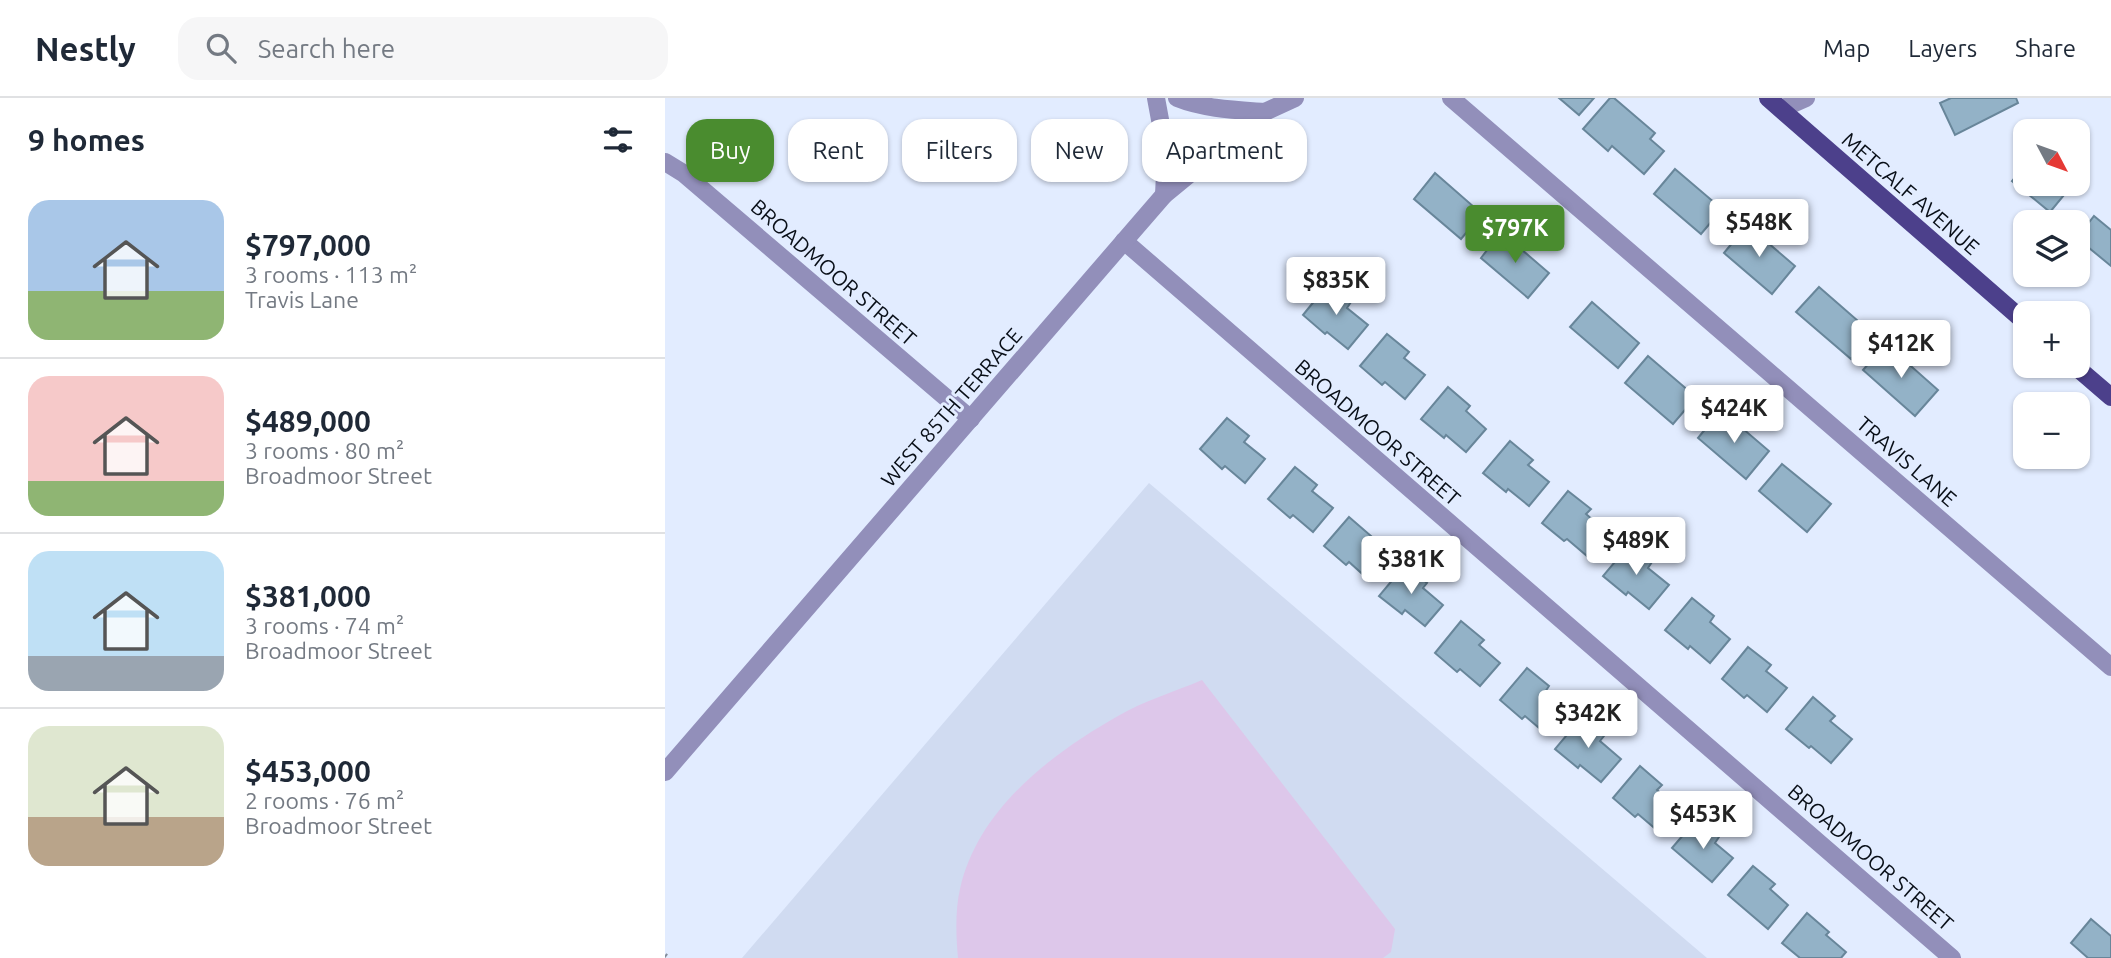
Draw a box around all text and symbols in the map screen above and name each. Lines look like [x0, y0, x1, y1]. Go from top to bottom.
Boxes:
search box [178, 17, 668, 80]
icon: search [202, 29, 240, 67]
text: Nestly [35, 30, 136, 67]
text: Search here [258, 34, 395, 63]
text: Map [1823, 35, 1870, 62]
text: Layers [1908, 35, 1977, 62]
text: Share [2015, 35, 2076, 62]
chip: Buy [686, 119, 774, 182]
chip: Rent [788, 119, 888, 182]
chip: Filters [902, 119, 1017, 182]
chip: New [1031, 119, 1128, 182]
chip: Apartment [1142, 119, 1307, 182]
north arrow [2013, 119, 2089, 196]
map controls [2013, 119, 2090, 469]
icon: filters [599, 121, 637, 159]
text: 9 homes [28, 123, 145, 157]
street label: METCALF AVENUE [1838, 127, 1984, 259]
street label: BROADMOOR STREET [747, 194, 922, 350]
pin: $548K [1710, 200, 1808, 259]
pin: $797K [1466, 206, 1564, 265]
text: $548K [1725, 209, 1793, 234]
button: layers [2013, 210, 2090, 287]
text: $797K [1481, 215, 1549, 240]
icon: home [84, 228, 168, 312]
text: $797,000 [245, 228, 371, 262]
pin: $835K [1287, 258, 1385, 317]
text: 3 rooms · 113 m² [245, 262, 417, 287]
text: $835K [1302, 267, 1370, 292]
text: Travis Lane [245, 287, 359, 312]
button: + [2013, 301, 2090, 378]
pin: $412K [1852, 320, 1950, 380]
street label: WEST 85TH TERRACE [876, 323, 1026, 491]
text: $412K [1867, 330, 1935, 355]
street label: BROADMOOR STREET [1291, 354, 1466, 510]
pin: $424K [1685, 386, 1783, 445]
button: − [2013, 392, 2090, 469]
text: $424K [1700, 395, 1768, 420]
icon: home [84, 404, 168, 488]
text: $489,000 [245, 404, 371, 438]
street label: TRAVIS LANE [1852, 411, 1962, 511]
text: 3 rooms · 80 m² [245, 438, 404, 463]
text: Broadmoor Street [245, 463, 432, 488]
pin: $489K [1587, 518, 1685, 577]
text: $489K [1602, 527, 1670, 552]
pin: $381K [1362, 536, 1460, 596]
text: $381K [1377, 546, 1445, 571]
icon: home [84, 579, 168, 663]
text: $381,000 [245, 579, 371, 613]
text: 3 rooms · 74 m² [245, 613, 404, 638]
text: Broadmoor Street [245, 638, 432, 663]
pin: $342K [1539, 690, 1637, 750]
text: $342K [1554, 700, 1622, 725]
icon: home [84, 754, 168, 838]
text: $453,000 [245, 754, 371, 788]
street label: BROADMOOR STREET [1784, 779, 1959, 935]
text: 2 rooms · 76 m² [245, 788, 404, 813]
pin: $453K [1654, 792, 1752, 851]
text: $453K [1669, 801, 1737, 826]
text: Broadmoor Street [245, 813, 432, 838]

